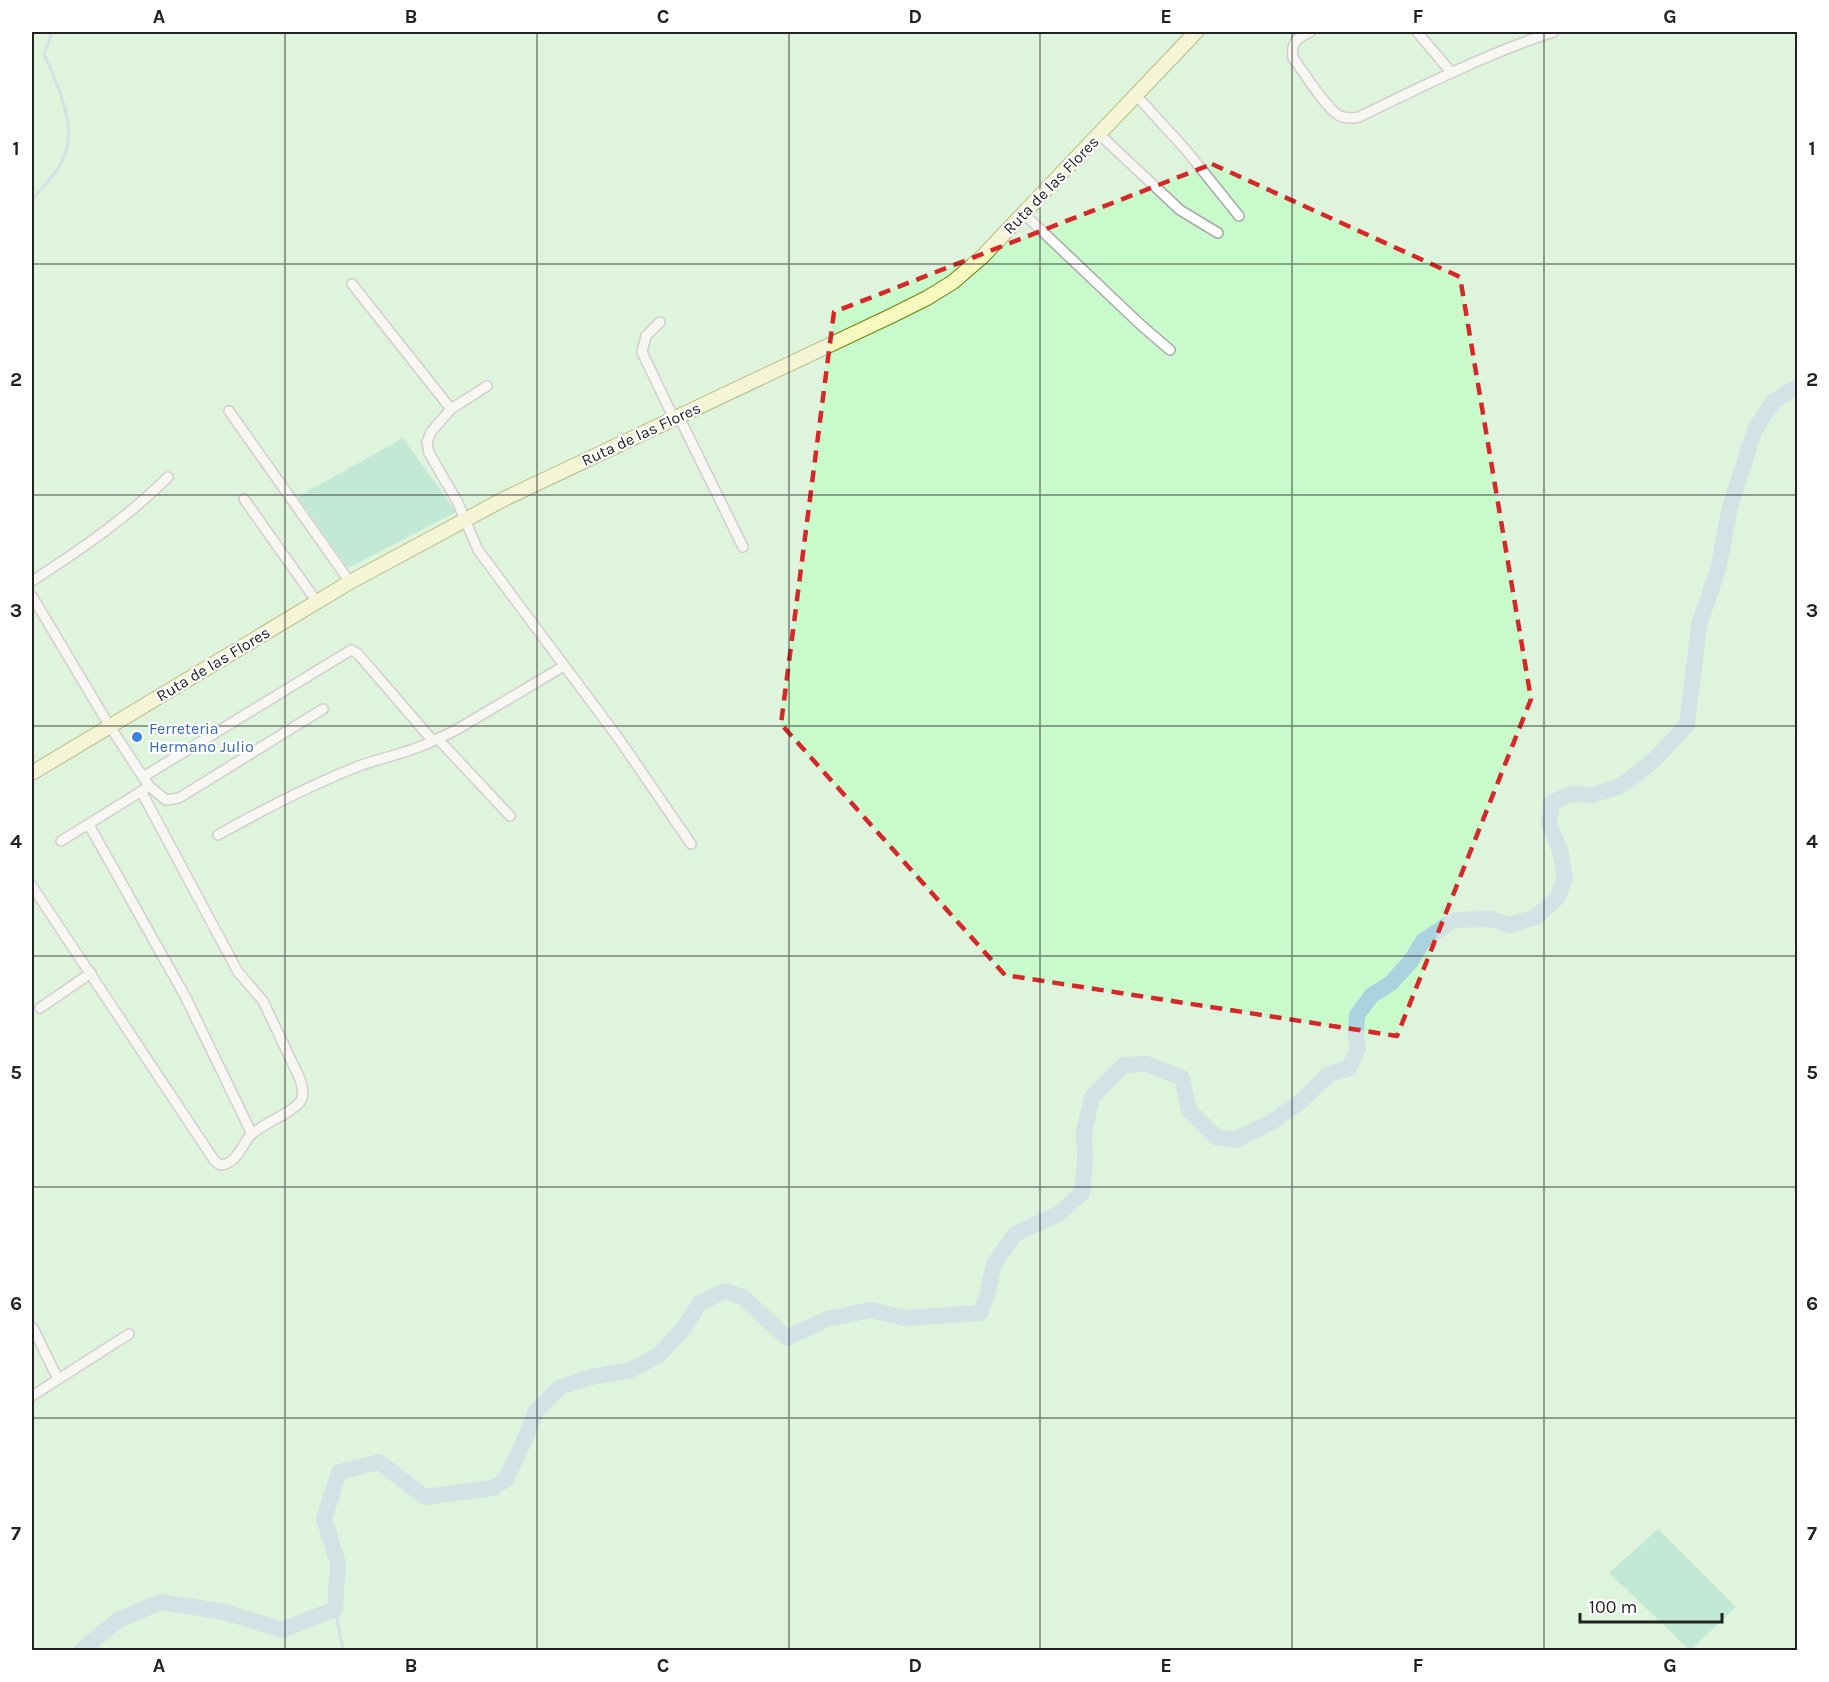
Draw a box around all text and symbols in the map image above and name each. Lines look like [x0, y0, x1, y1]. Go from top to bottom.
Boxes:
text: A [153, 5, 166, 28]
text: B [405, 5, 417, 28]
text: C [657, 5, 669, 28]
text: D [908, 5, 922, 28]
text: E [1160, 5, 1172, 28]
text: F [1413, 5, 1424, 28]
text: G [1663, 5, 1677, 28]
street label: Ruta de las Flores [999, 132, 1103, 238]
text: 1 [12, 137, 20, 160]
text: 1 [1808, 137, 1816, 160]
text: 2 [10, 368, 22, 391]
text: 2 [1806, 368, 1818, 391]
street label: Ruta de las Flores [578, 398, 704, 470]
text: 3 [10, 599, 22, 622]
text: 3 [1806, 599, 1818, 622]
street label: Ruta de las Flores [153, 623, 273, 705]
place label: Ferreteria Hermano Julio [149, 719, 254, 756]
marker: Ferreteria Hermano Julio [130, 730, 144, 744]
text: 4 [10, 830, 22, 853]
text: 4 [1806, 830, 1818, 853]
text: 5 [10, 1061, 22, 1084]
text: 5 [1806, 1061, 1818, 1084]
text: 6 [10, 1292, 22, 1315]
text: 6 [1806, 1292, 1818, 1315]
text: 7 [11, 1522, 21, 1545]
text: 7 [1807, 1522, 1817, 1545]
scale bar [1580, 1586, 1722, 1624]
text: 100 m [1589, 1596, 1637, 1618]
text: A [153, 1654, 166, 1677]
text: B [405, 1654, 417, 1677]
text: C [657, 1654, 669, 1677]
text: D [908, 1654, 922, 1677]
text: E [1160, 1654, 1172, 1677]
text: F [1413, 1654, 1424, 1677]
text: G [1663, 1654, 1677, 1677]

